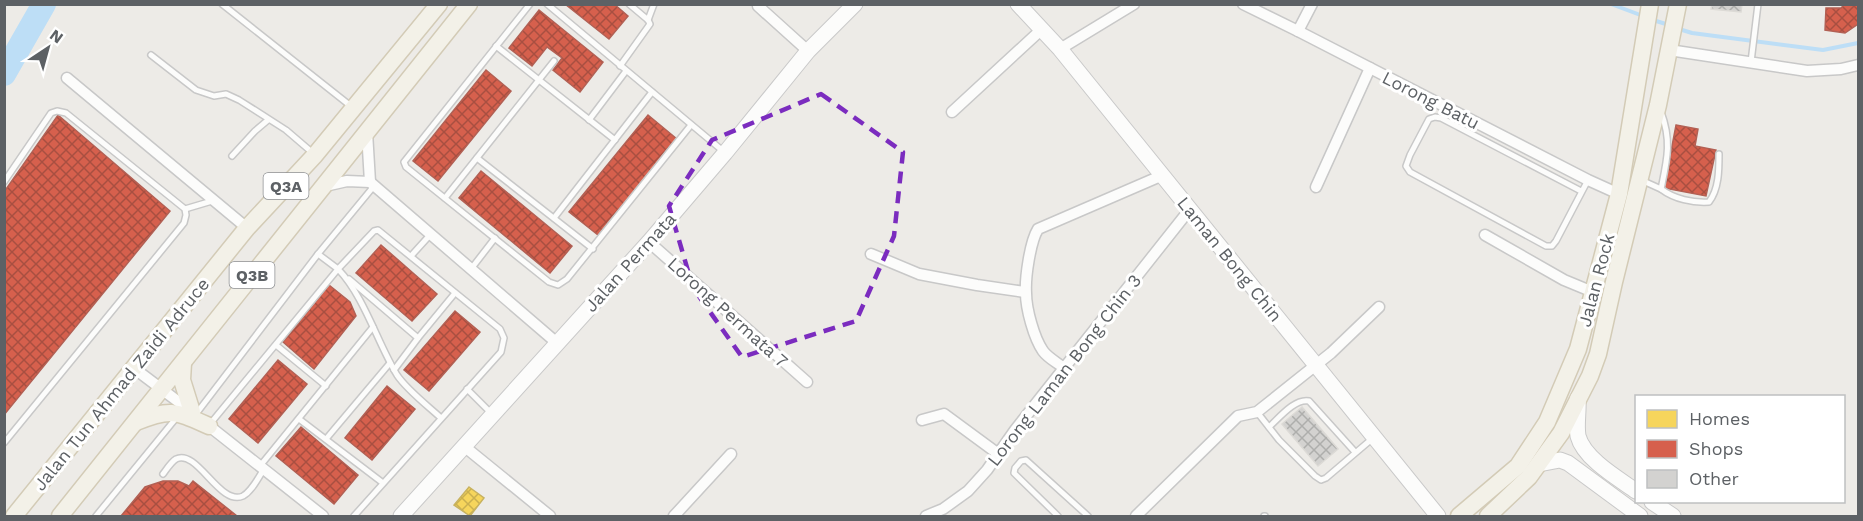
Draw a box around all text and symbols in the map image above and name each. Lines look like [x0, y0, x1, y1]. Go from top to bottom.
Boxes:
north arrow [18, 18, 78, 78]
text: N [46, 25, 67, 47]
street label: Lorong Batu [1379, 67, 1483, 133]
road number: Q3A [264, 173, 308, 199]
street label: Laman Bong Chin [1173, 192, 1287, 326]
street label: Jalan Permata [580, 208, 680, 316]
street label: Jalan Rock [1573, 231, 1619, 329]
street label: Lorong Permata 7 [664, 253, 792, 371]
road number: Q3B [230, 262, 274, 288]
street label: Lorong Laman Bong Chin 3 [983, 270, 1145, 470]
street label: Jalan Tun Ahmad Zaidi Adruce [29, 273, 213, 495]
legend [1635, 395, 1845, 503]
text: Homes [1689, 408, 1750, 429]
text: Shops [1689, 438, 1743, 459]
text: Other [1689, 468, 1739, 489]

